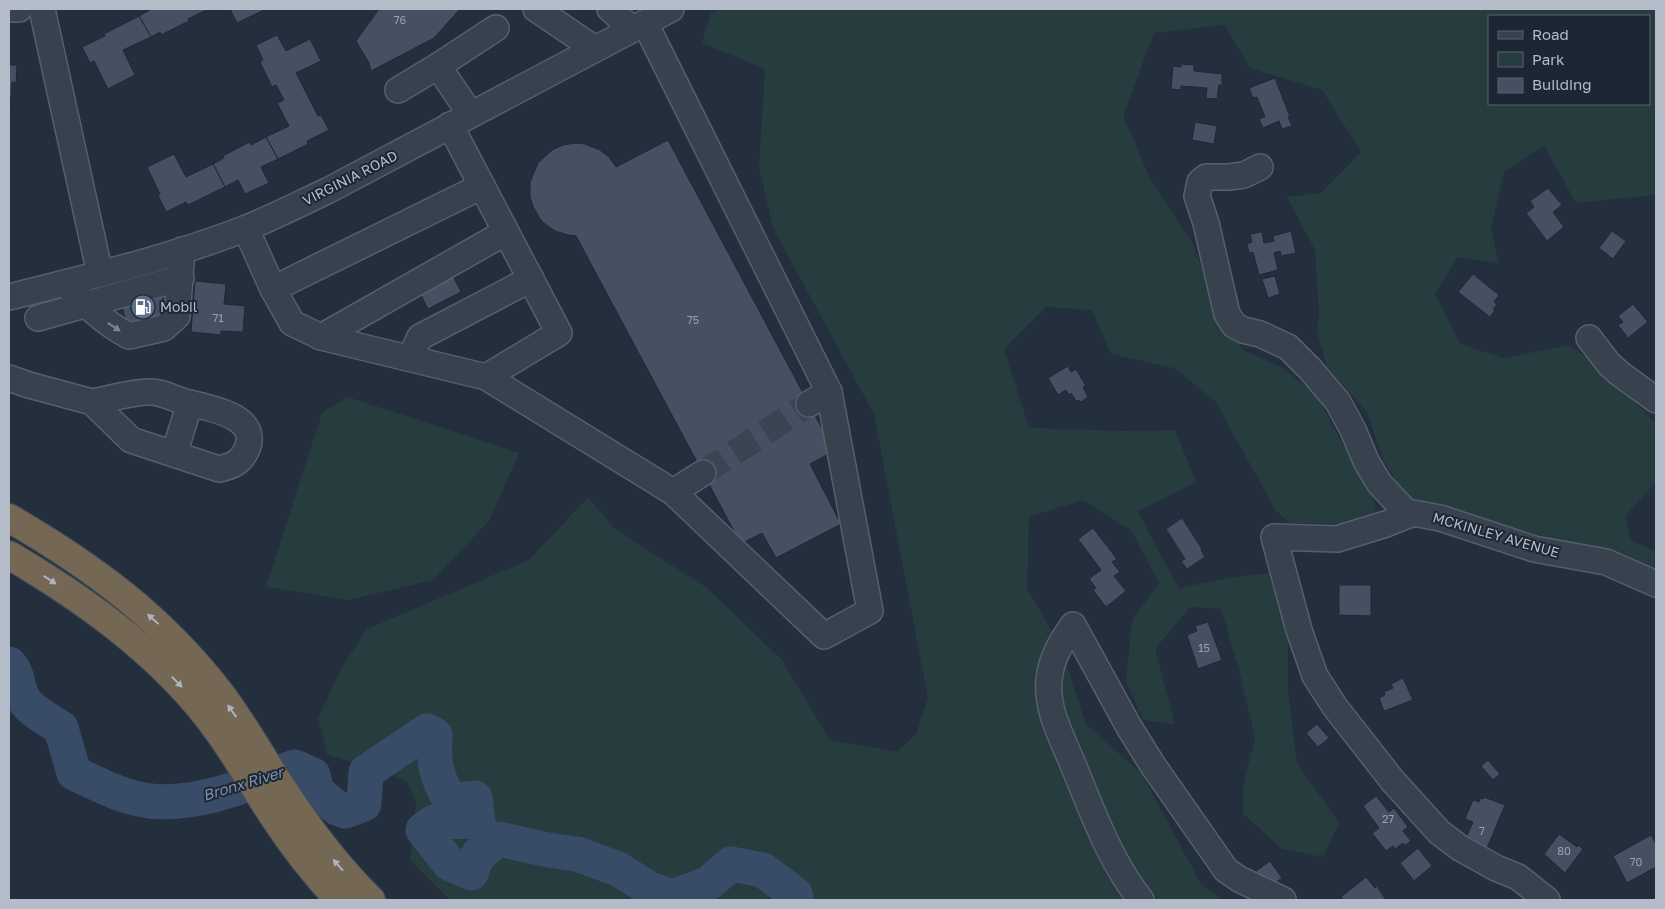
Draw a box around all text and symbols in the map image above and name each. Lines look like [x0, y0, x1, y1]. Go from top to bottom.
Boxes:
house number: 76 [394, 13, 407, 26]
legend [1488, 15, 1650, 105]
text: Road [1532, 25, 1569, 43]
text: Park [1532, 50, 1565, 68]
text: Building [1532, 75, 1592, 93]
street label: VIRGINIA ROAD [299, 146, 400, 209]
fuel station icon: Mobil [130, 294, 156, 320]
place label: Mobil [160, 298, 197, 315]
house number: 71 [212, 311, 224, 324]
house number: 75 [687, 313, 699, 326]
one-way arrow [107, 322, 121, 332]
street label: MCKINLEY AVENUE [1431, 508, 1561, 561]
one-way arrow [44, 576, 57, 585]
one-way arrow [147, 613, 159, 625]
house number: 15 [1198, 641, 1210, 654]
one-way arrow [171, 676, 183, 688]
one-way arrow [227, 704, 237, 717]
water label: Bronx River [200, 762, 287, 804]
house number: 27 [1382, 812, 1394, 825]
house number: 7 [1479, 824, 1485, 837]
house number: 80 [1557, 844, 1571, 857]
house number: 70 [1630, 855, 1643, 868]
one-way arrow [333, 858, 344, 871]

